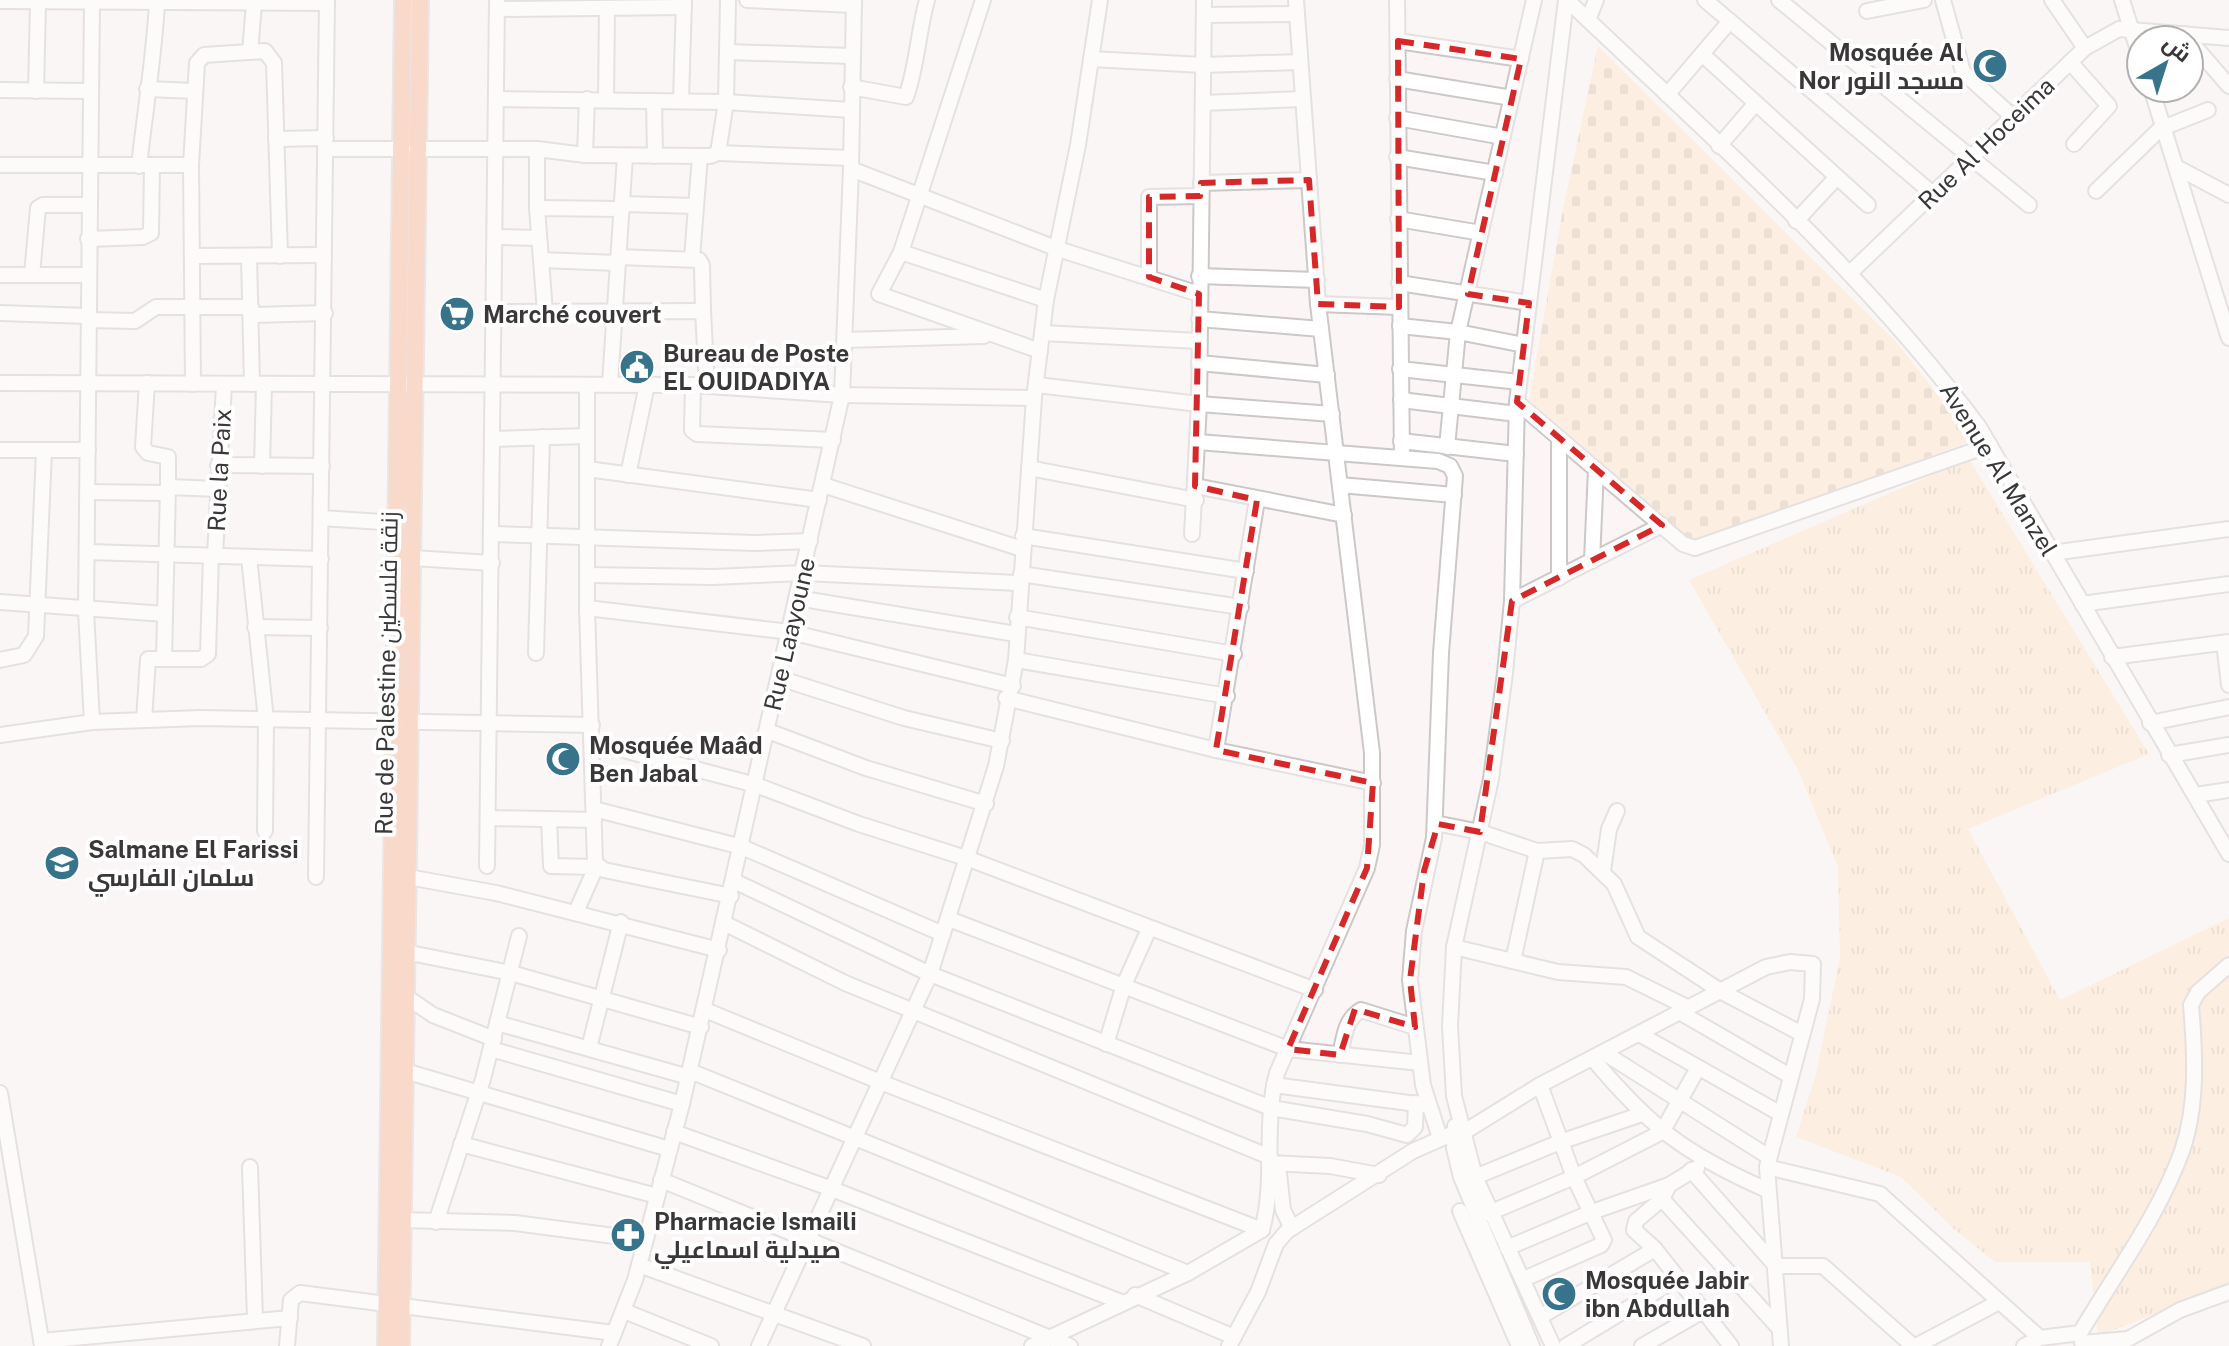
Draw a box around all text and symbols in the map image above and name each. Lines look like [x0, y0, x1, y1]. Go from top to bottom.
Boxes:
north arrow [2125, 24, 2205, 104]
text: ش [2158, 29, 2197, 68]
place label: Mosquée Al Nor مسجد النور [1798, 38, 1964, 95]
mosque icon: Mosquée Al Nor مسجد النور [1971, 47, 2009, 85]
street label: Rue Al Hoceima [1912, 71, 2060, 215]
supermarket icon: Marché couvert [438, 295, 476, 333]
place label: Marché couvert [483, 300, 662, 328]
place label: Bureau de Poste EL OUIDADIYA [663, 339, 849, 395]
public building icon: Bureau de Poste EL OUIDADIYA [618, 348, 656, 386]
street label: Avenue Al Manzel [1934, 377, 2064, 561]
street label: Rue la Paix [202, 408, 236, 532]
street label: Rue de Palestine زنقة فلسطين [369, 511, 404, 835]
street label: Rue Laayoune [758, 555, 820, 713]
place label: Mosquée Maâd Ben Jabal [589, 731, 763, 787]
mosque icon: Mosquée Maâd Ben Jabal [544, 740, 582, 778]
place label: Salmane El Farissi سلمان الفارسي [88, 835, 299, 897]
school or university icon: Salmane El Farissi سلمان الفارسي [43, 844, 81, 882]
place label: Pharmacie Ismaili صيدلية اسماعيلي [654, 1207, 857, 1269]
pharmacy icon: Pharmacie Ismaili صيدلية اسماعيلي [609, 1216, 647, 1254]
place label: Mosquée Jabir ibn Abdullah [1585, 1266, 1749, 1322]
mosque icon: Mosquée Jabir ibn Abdullah [1540, 1275, 1578, 1313]

